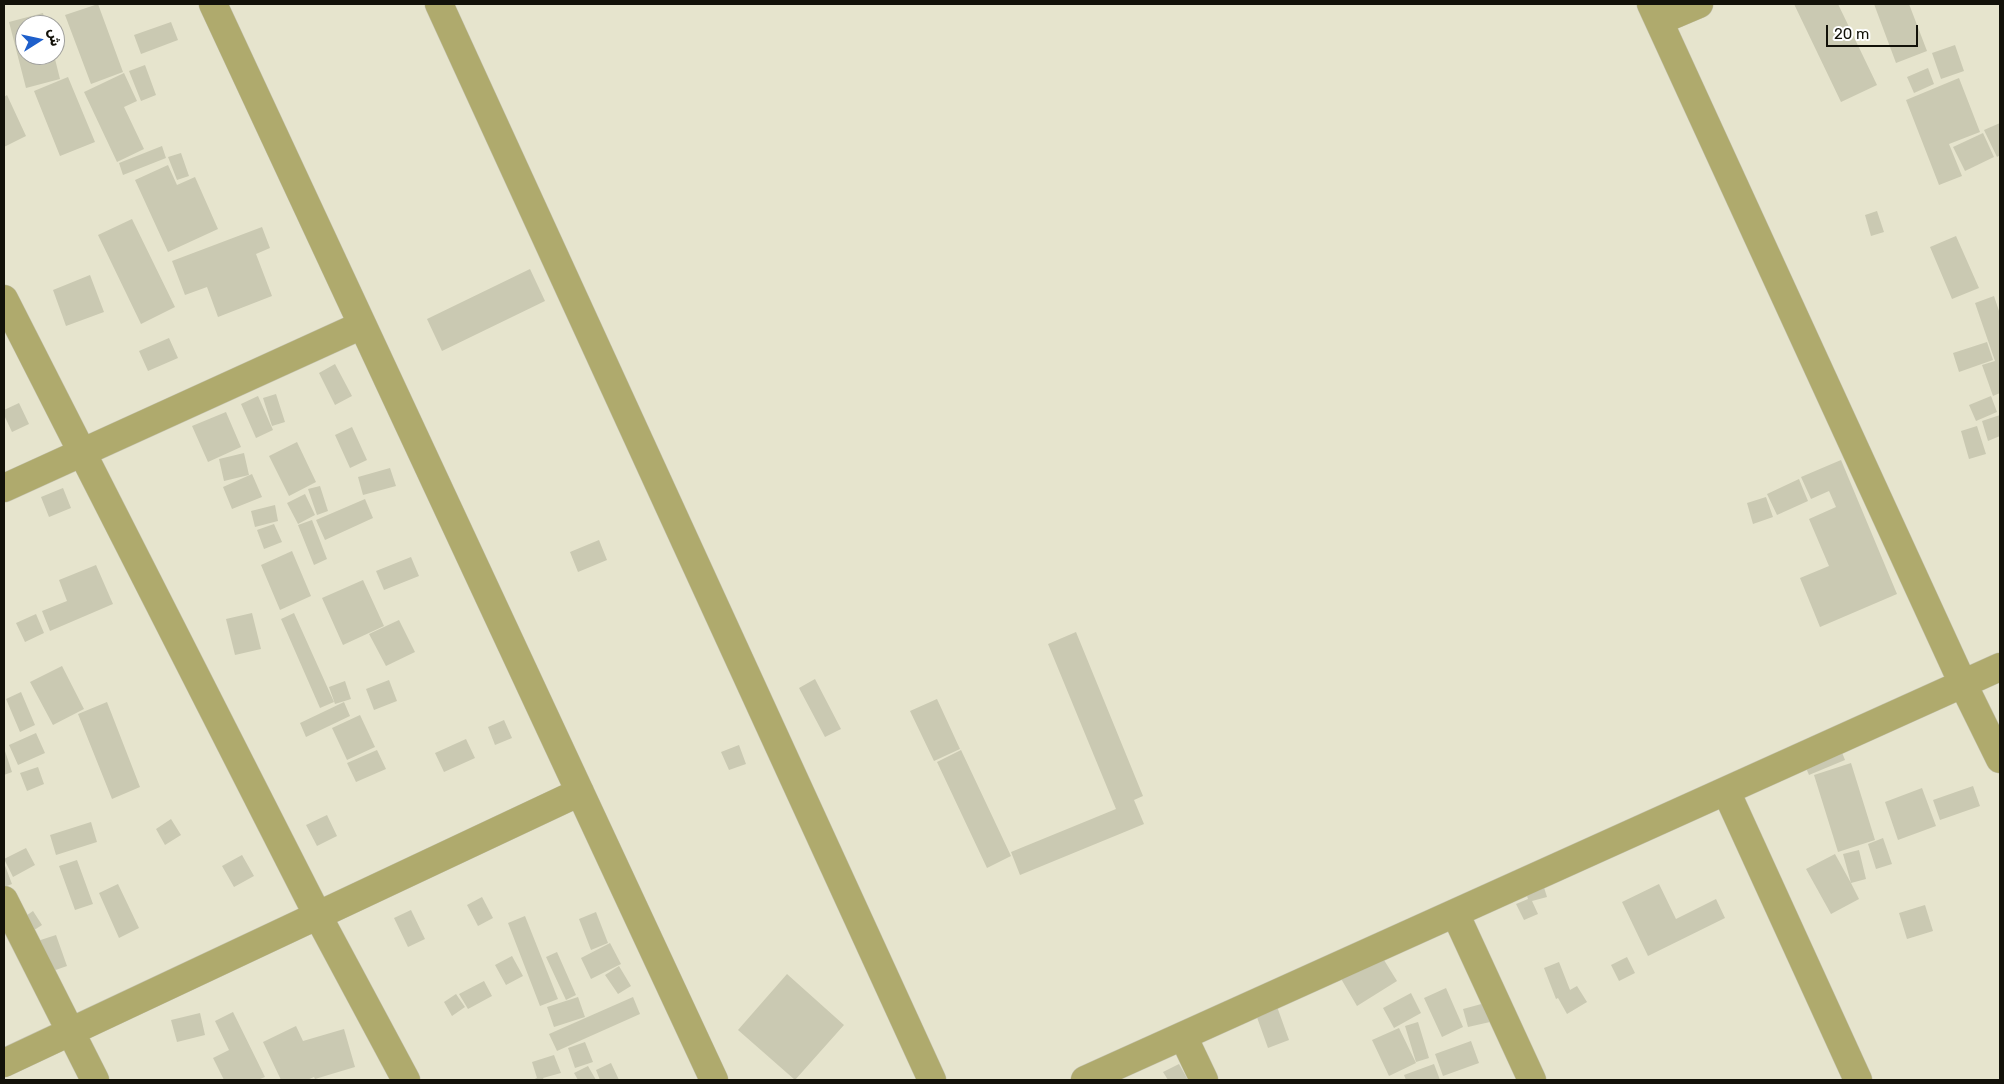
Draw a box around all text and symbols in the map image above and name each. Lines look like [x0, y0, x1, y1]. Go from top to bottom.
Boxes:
north arrow [15, 15, 65, 65]
scale bar [1829, 15, 1922, 47]
text: 20 m [1834, 25, 1869, 43]
text: ش [44, 27, 64, 48]

